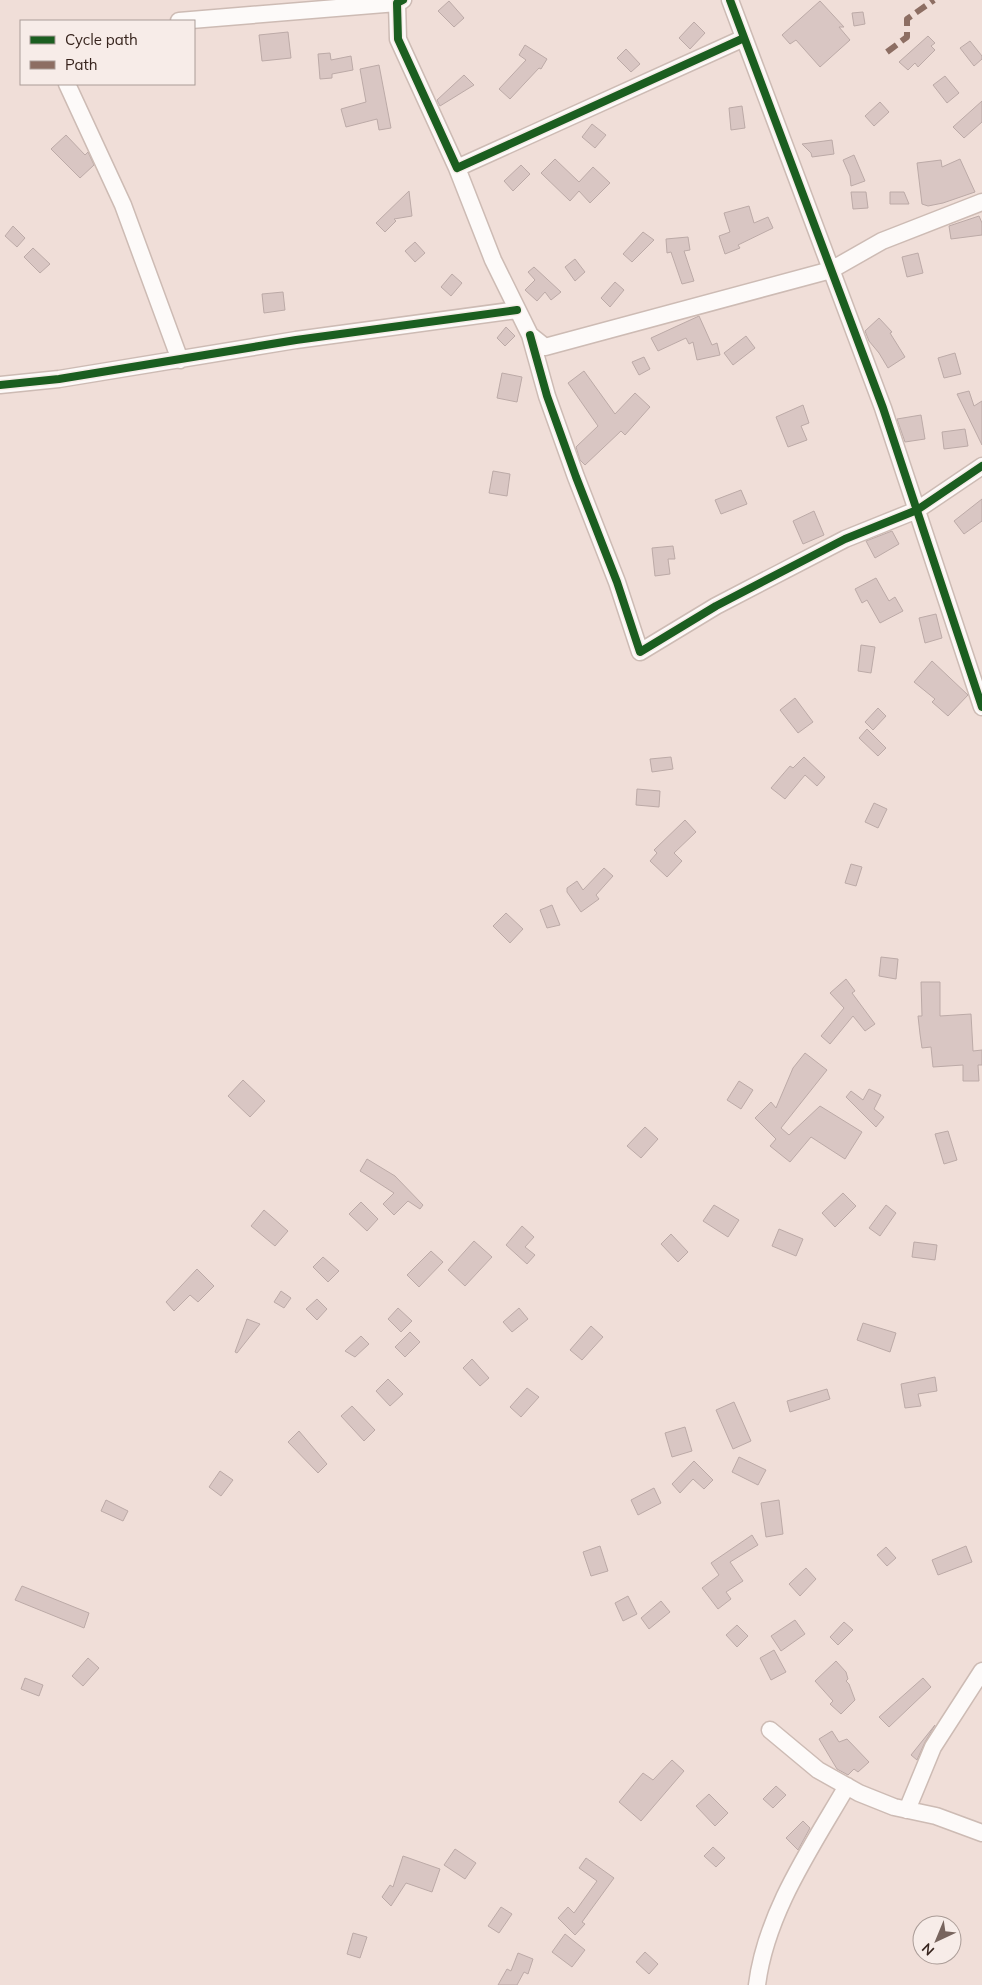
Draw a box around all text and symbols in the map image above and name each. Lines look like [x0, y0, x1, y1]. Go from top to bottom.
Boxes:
legend [20, 20, 195, 85]
text: Cycle path [65, 30, 138, 49]
text: Path [65, 55, 97, 74]
north arrow [912, 1915, 962, 1965]
text: N [918, 1939, 938, 1959]

